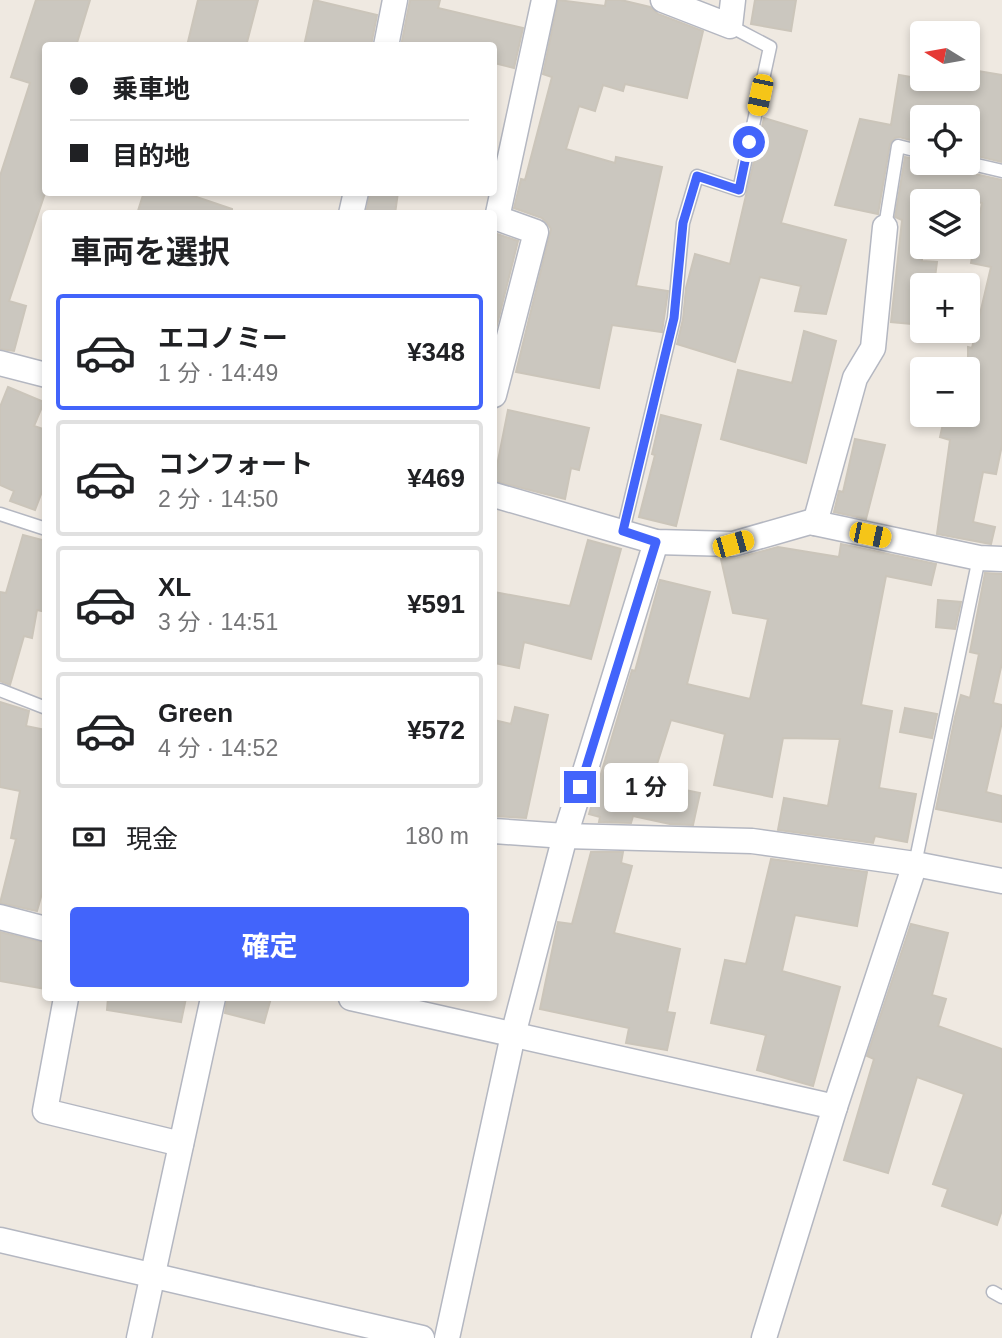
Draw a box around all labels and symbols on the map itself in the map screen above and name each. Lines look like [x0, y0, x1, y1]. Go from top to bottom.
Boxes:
north arrow [910, 21, 980, 91]
car [746, 72, 775, 118]
route start [733, 126, 765, 158]
car [848, 520, 893, 550]
car [710, 528, 757, 560]
callout: 1 分 [604, 762, 688, 812]
route end [564, 771, 596, 803]

